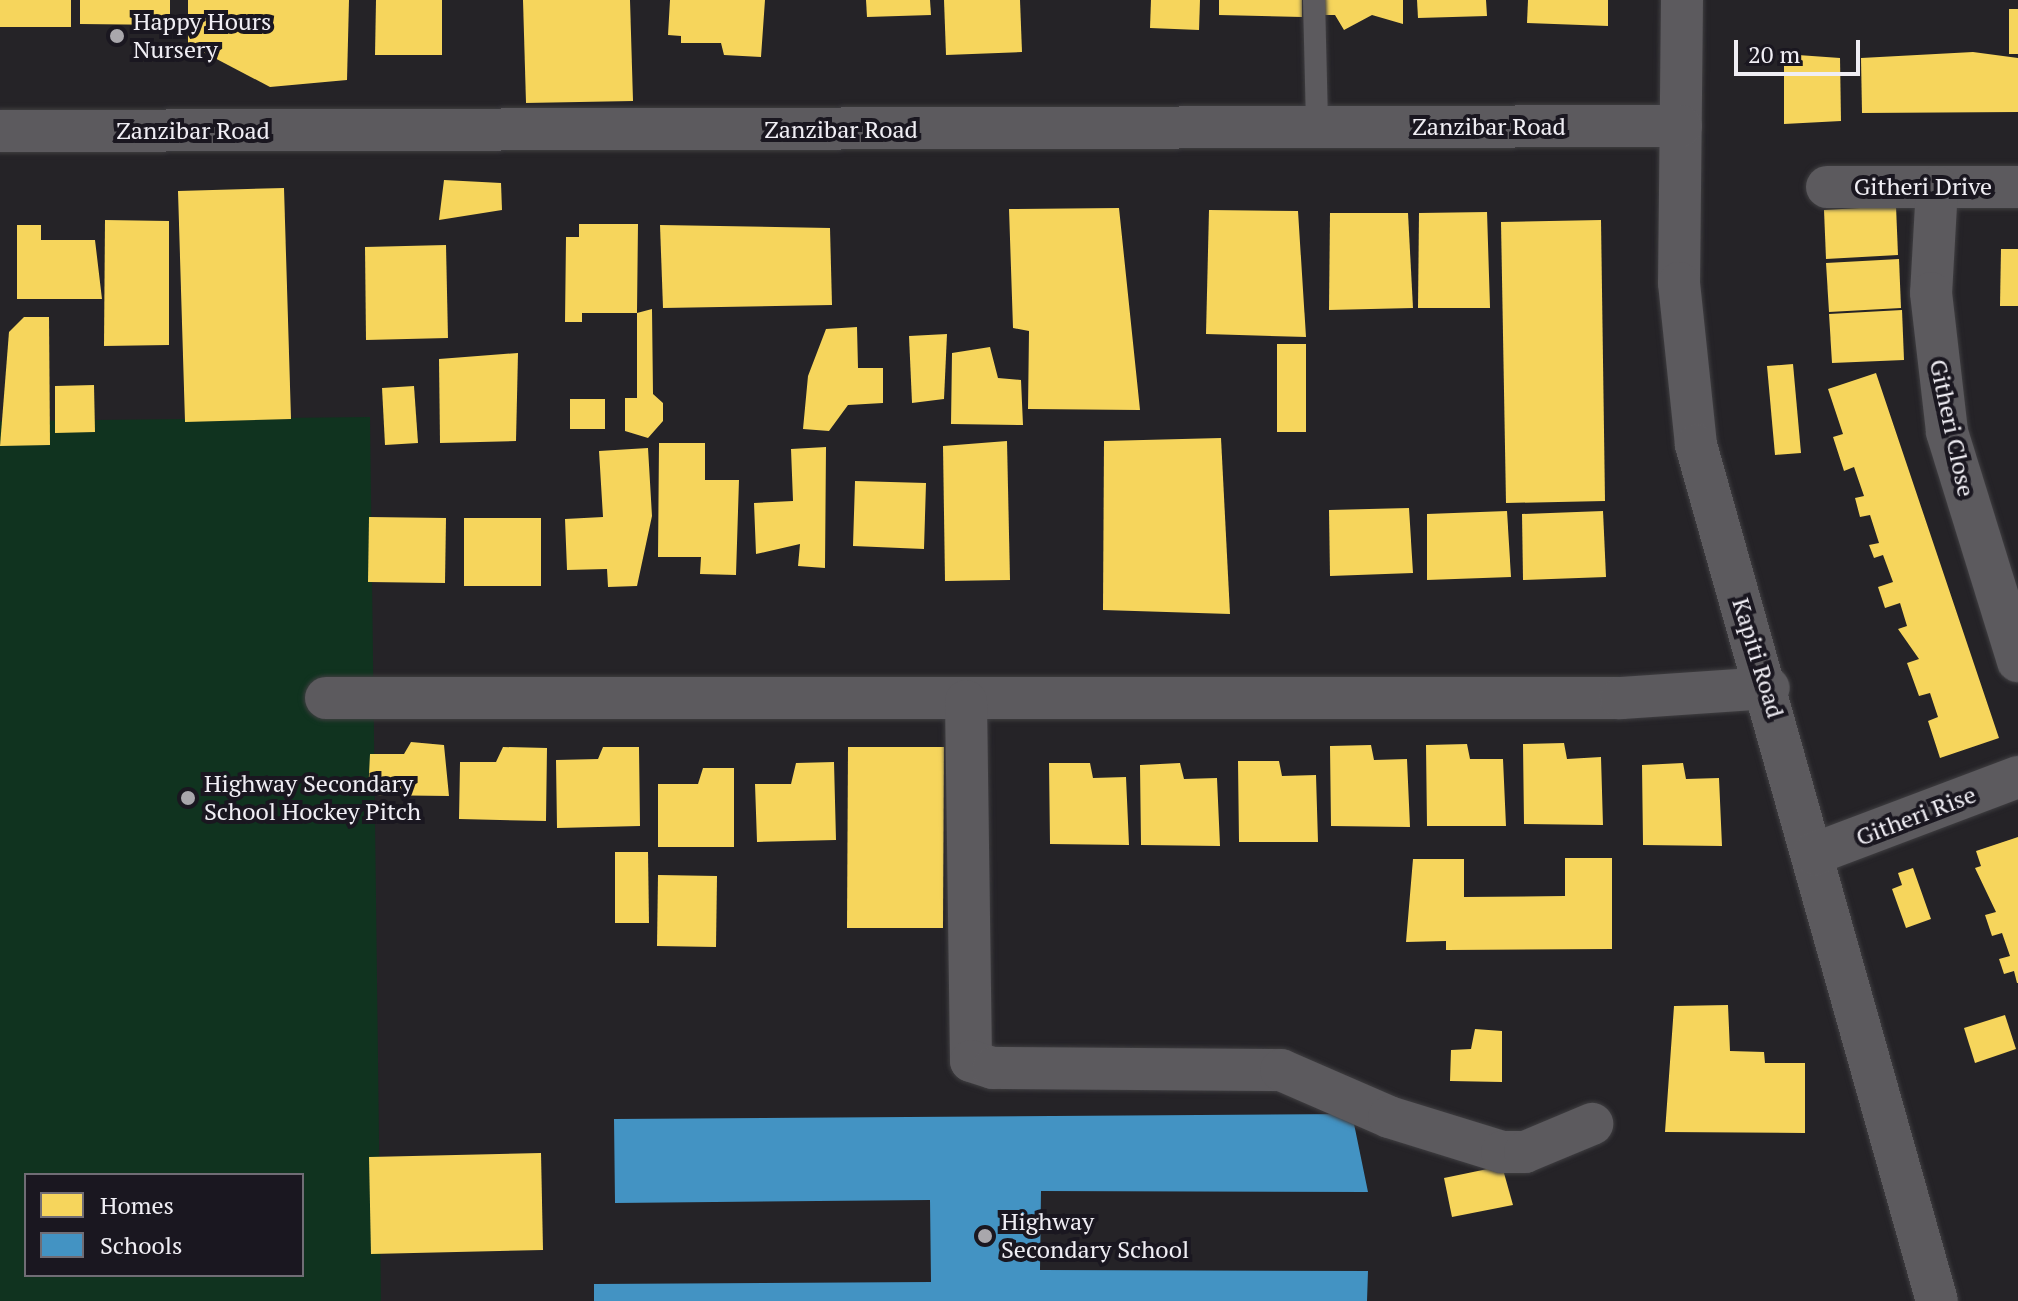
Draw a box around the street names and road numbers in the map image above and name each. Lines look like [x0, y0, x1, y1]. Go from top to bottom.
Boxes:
street label: Zanzibar Road [1412, 113, 1566, 141]
street label: Zanzibar Road [764, 116, 918, 144]
street label: Zanzibar Road [116, 117, 270, 145]
street label: Githeri Drive [1854, 173, 1992, 201]
street label: Githeri Close [1923, 357, 1981, 499]
street label: Kapiti Road [1726, 595, 1790, 721]
street label: Githeri Rise [1852, 780, 1980, 852]

